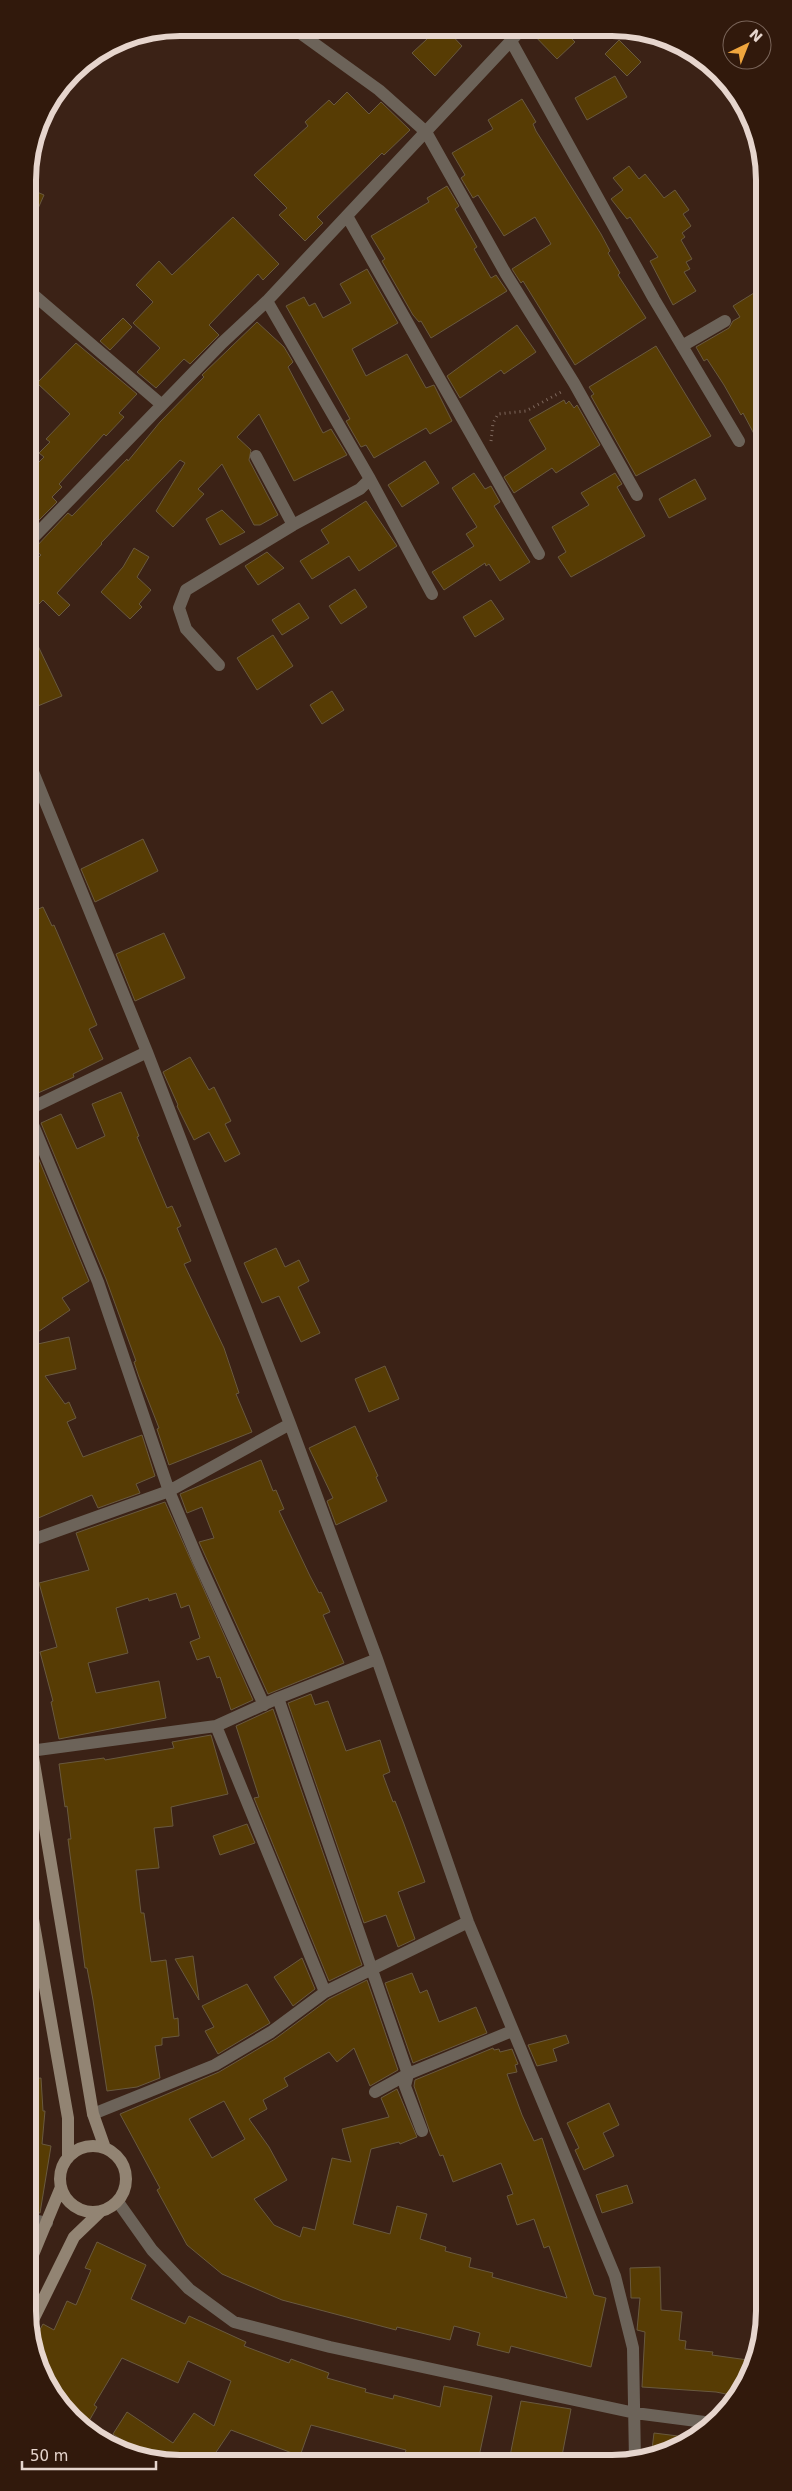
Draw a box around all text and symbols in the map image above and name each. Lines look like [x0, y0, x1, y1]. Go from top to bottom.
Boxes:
north arrow [722, 20, 772, 70]
text: N [746, 26, 766, 45]
scale bar [22, 2438, 156, 2470]
text: 50 m [30, 2447, 68, 2465]

